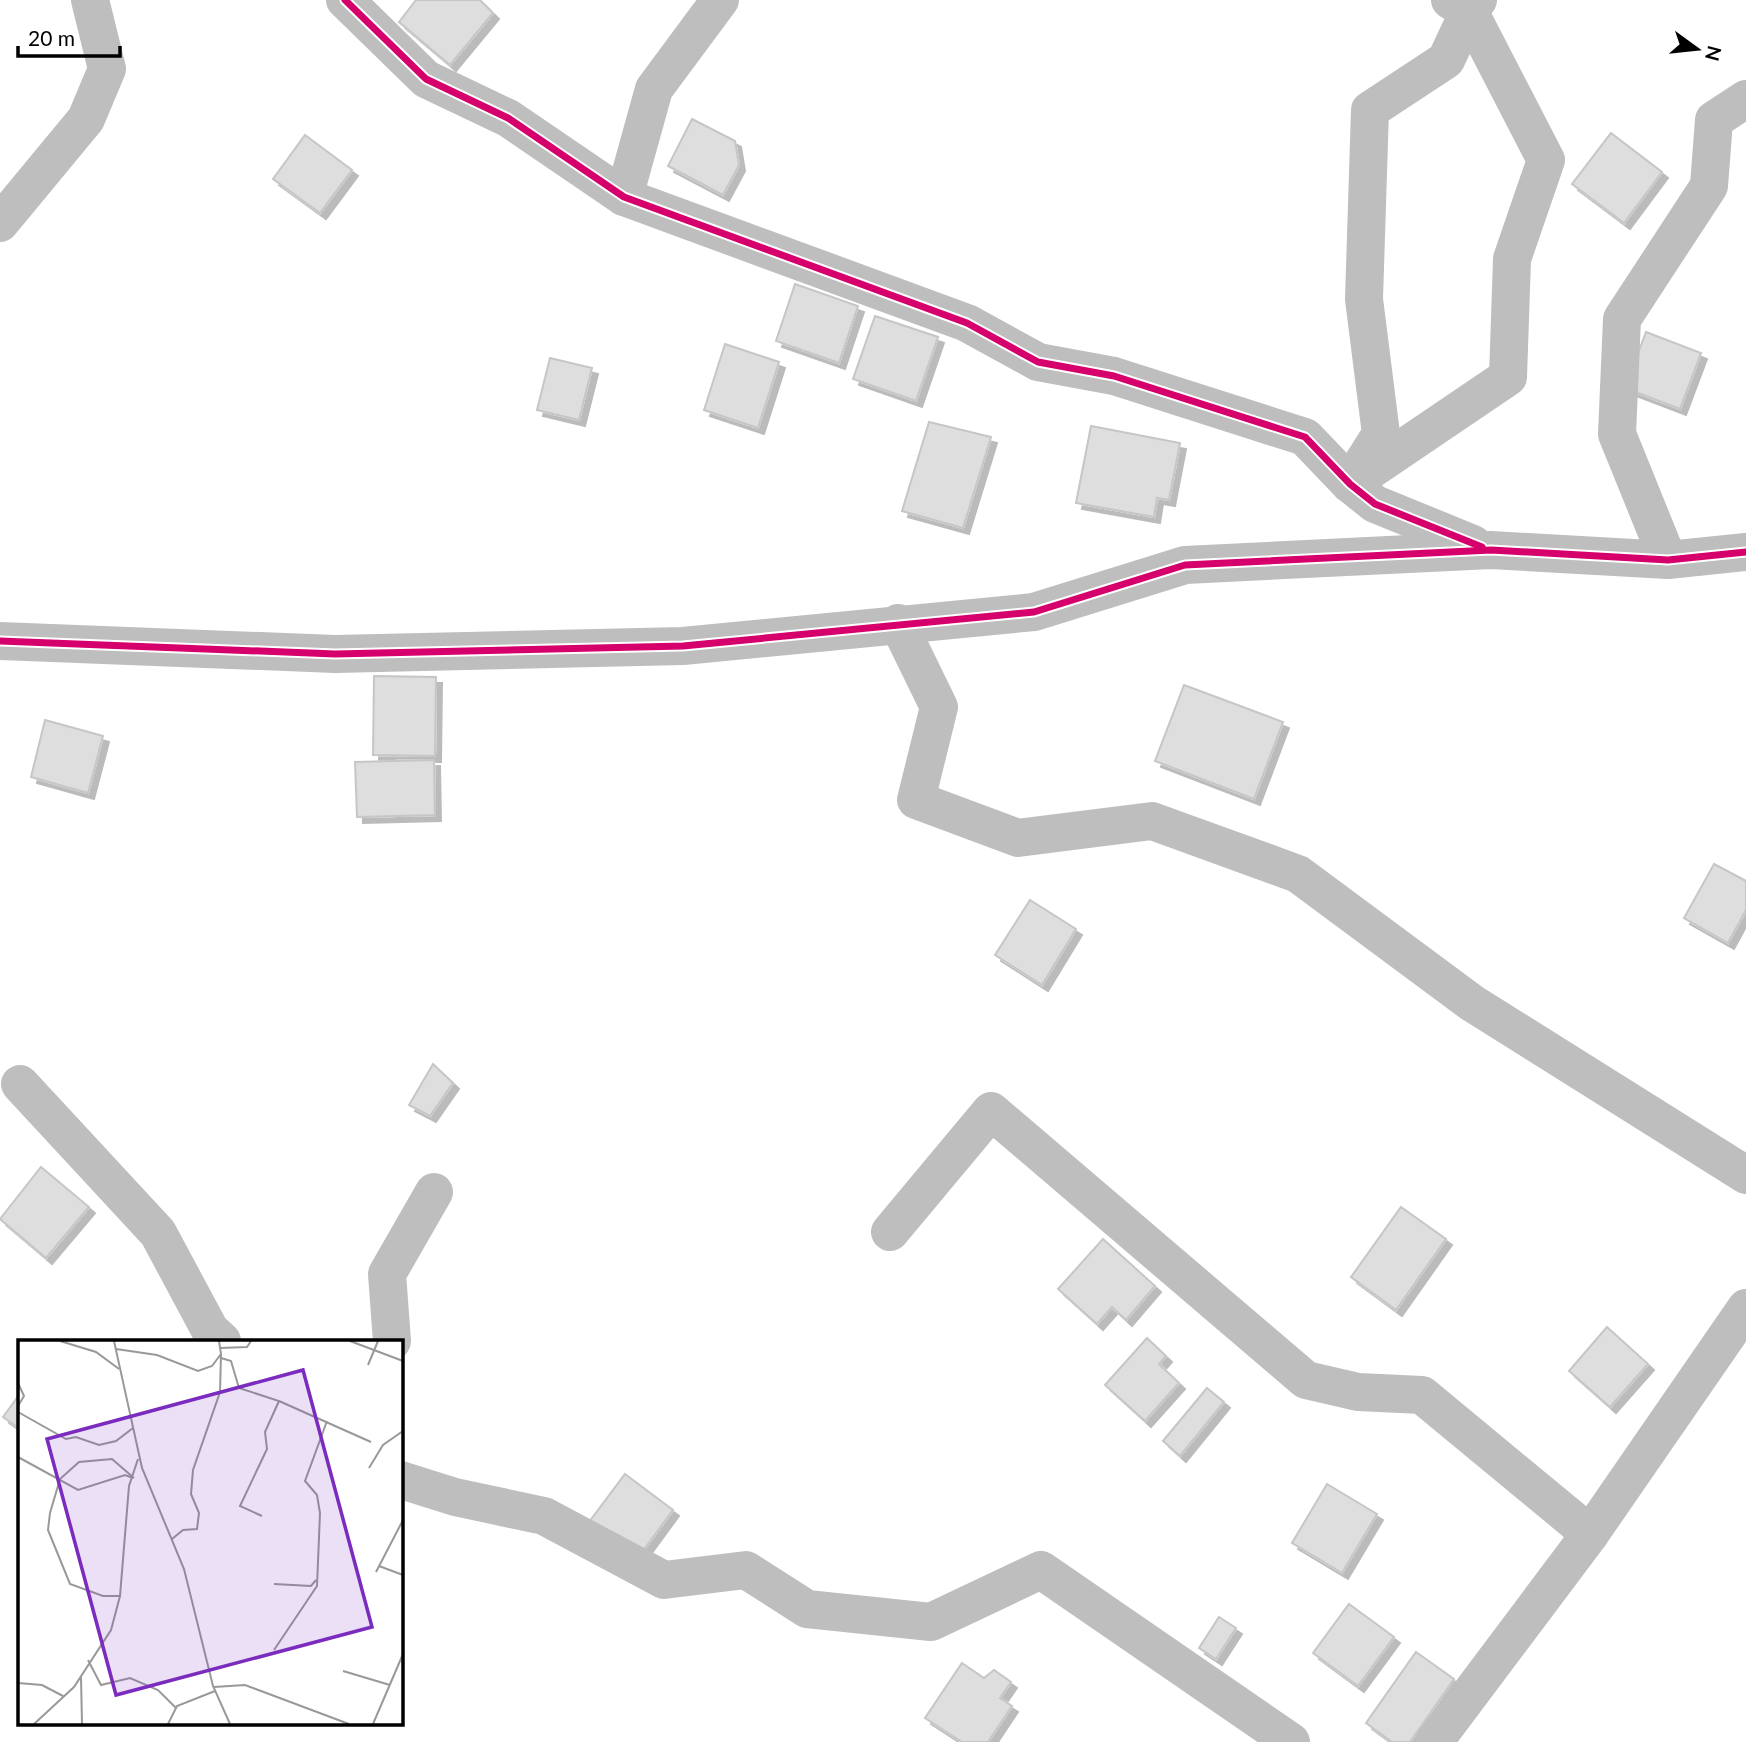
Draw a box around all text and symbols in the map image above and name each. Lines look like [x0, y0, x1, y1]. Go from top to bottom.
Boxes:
scale bar [18, 14, 119, 58]
north arrow [1662, 14, 1732, 84]
text: 20 m [28, 25, 75, 50]
text: N [1701, 43, 1727, 64]
inset map [18, 1340, 402, 1724]

